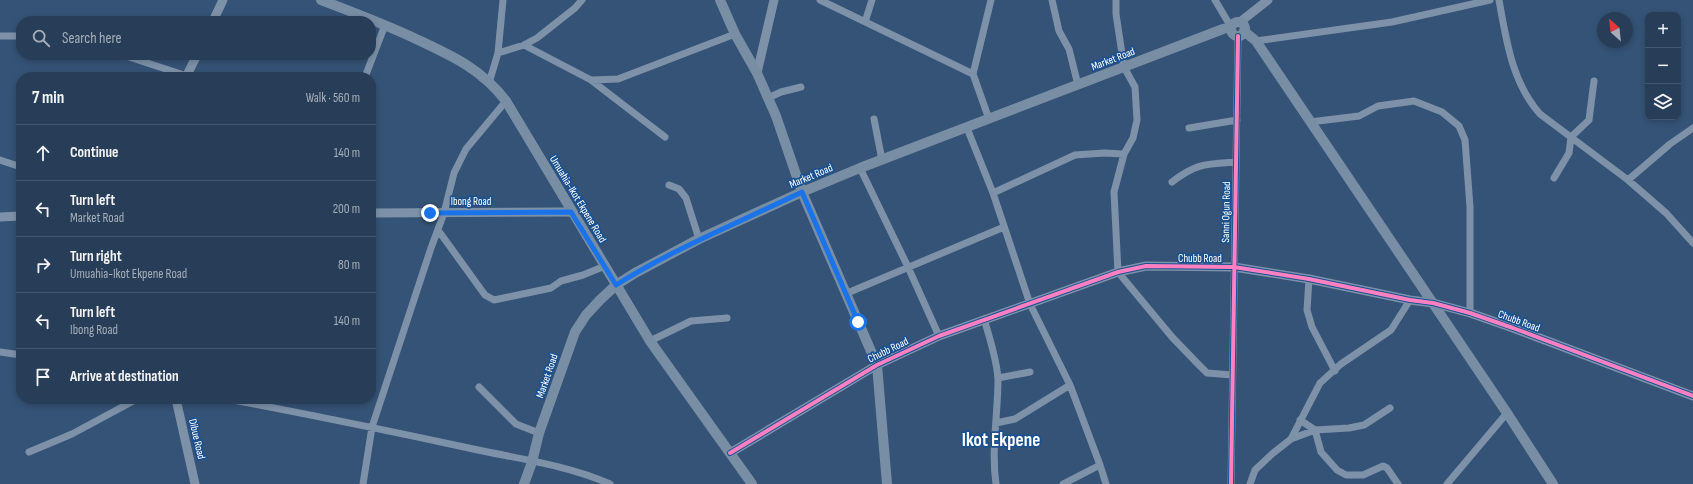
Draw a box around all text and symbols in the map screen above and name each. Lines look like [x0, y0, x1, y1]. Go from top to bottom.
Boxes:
north arrow [1597, 12, 1633, 48]
map controls [1645, 12, 1681, 120]
button: + [1645, 12, 1681, 48]
search box [16, 16, 376, 60]
icon: search [30, 27, 52, 49]
text: Search here [62, 29, 122, 48]
street label: Market Road [1089, 45, 1137, 73]
button: − [1645, 48, 1681, 84]
button: layers [1645, 84, 1681, 120]
text: 7 min [32, 88, 64, 108]
text: Walk · 560 m [306, 90, 360, 106]
icon: ahead [32, 142, 54, 164]
text: Continue [70, 143, 119, 162]
text: 140 m [334, 145, 360, 161]
street label: Umuahia-Ikot Ekpene Road [547, 153, 609, 245]
street label: Market Road [787, 161, 835, 191]
street label: Sanni Ogun Road [1219, 181, 1233, 243]
text: Turn left [70, 191, 115, 210]
street label: Ibong Road [451, 195, 492, 208]
icon: left [32, 198, 54, 220]
text: 200 m [333, 201, 360, 217]
route end [421, 204, 439, 222]
text: Market Road [70, 210, 124, 226]
text: Turn right [70, 247, 122, 266]
street label: Chubb Road [1178, 252, 1222, 265]
icon: right [32, 254, 54, 276]
text: 80 m [338, 257, 360, 273]
text: Umuahia-Ikot Ekpene Road [70, 266, 187, 282]
text: Turn left [70, 303, 115, 322]
street label: Chubb Road [1496, 307, 1542, 335]
icon: left [32, 310, 54, 332]
text: 140 m [334, 313, 360, 329]
route start [849, 313, 867, 331]
text: Ibong Road [70, 322, 118, 338]
street label: Chubb Road [865, 334, 911, 365]
street label: Market Road [533, 352, 561, 400]
icon: arrive [32, 366, 54, 388]
text: Arrive at destination [70, 367, 179, 386]
street label: Dibue Road [186, 418, 208, 461]
district label: Ikot Ekpene [962, 429, 1040, 452]

